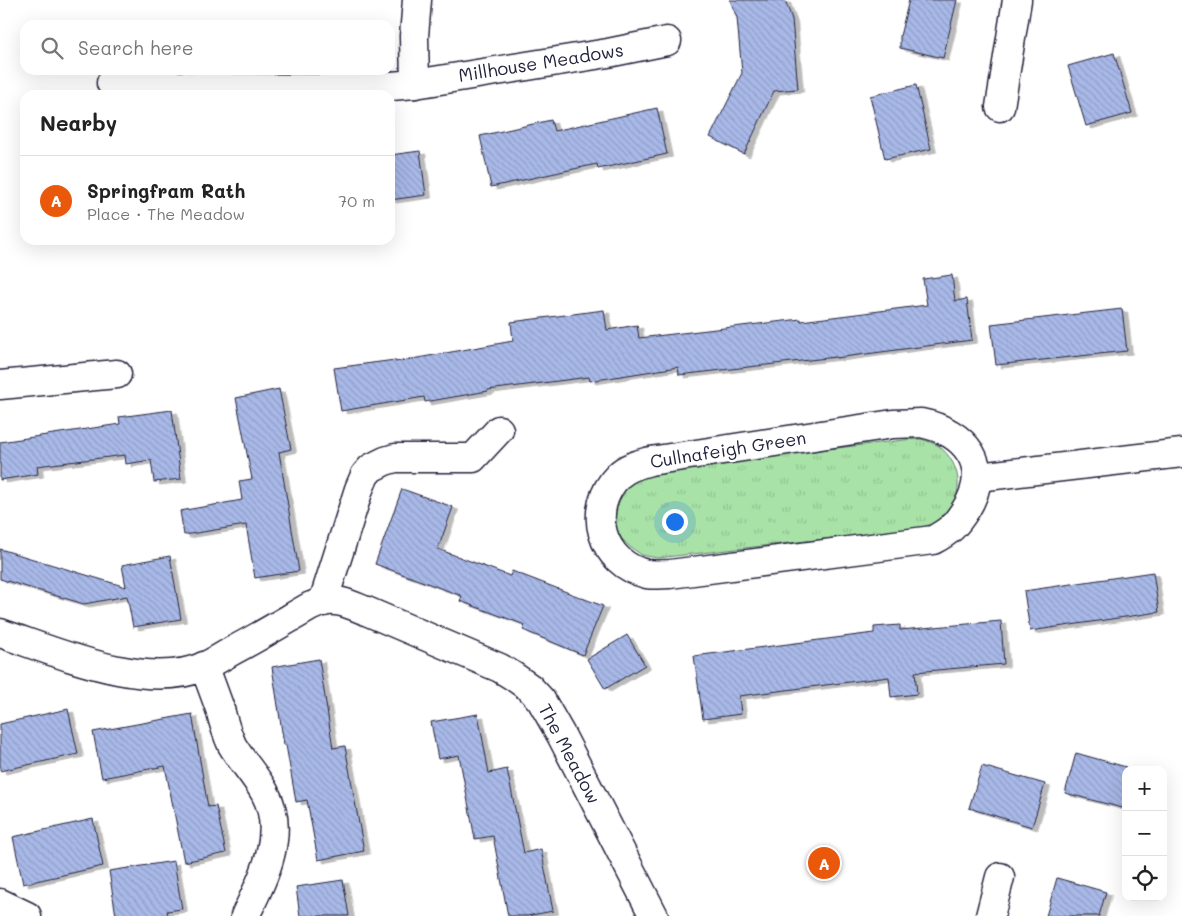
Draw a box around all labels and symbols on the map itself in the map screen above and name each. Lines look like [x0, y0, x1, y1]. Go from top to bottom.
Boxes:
street label: Millhouse Meadows [457, 37, 625, 87]
street label: Cullnafeigh Green [648, 425, 808, 473]
your location [662, 509, 688, 535]
street label: The Meadow [534, 699, 606, 808]
pin: A [808, 844, 840, 882]

